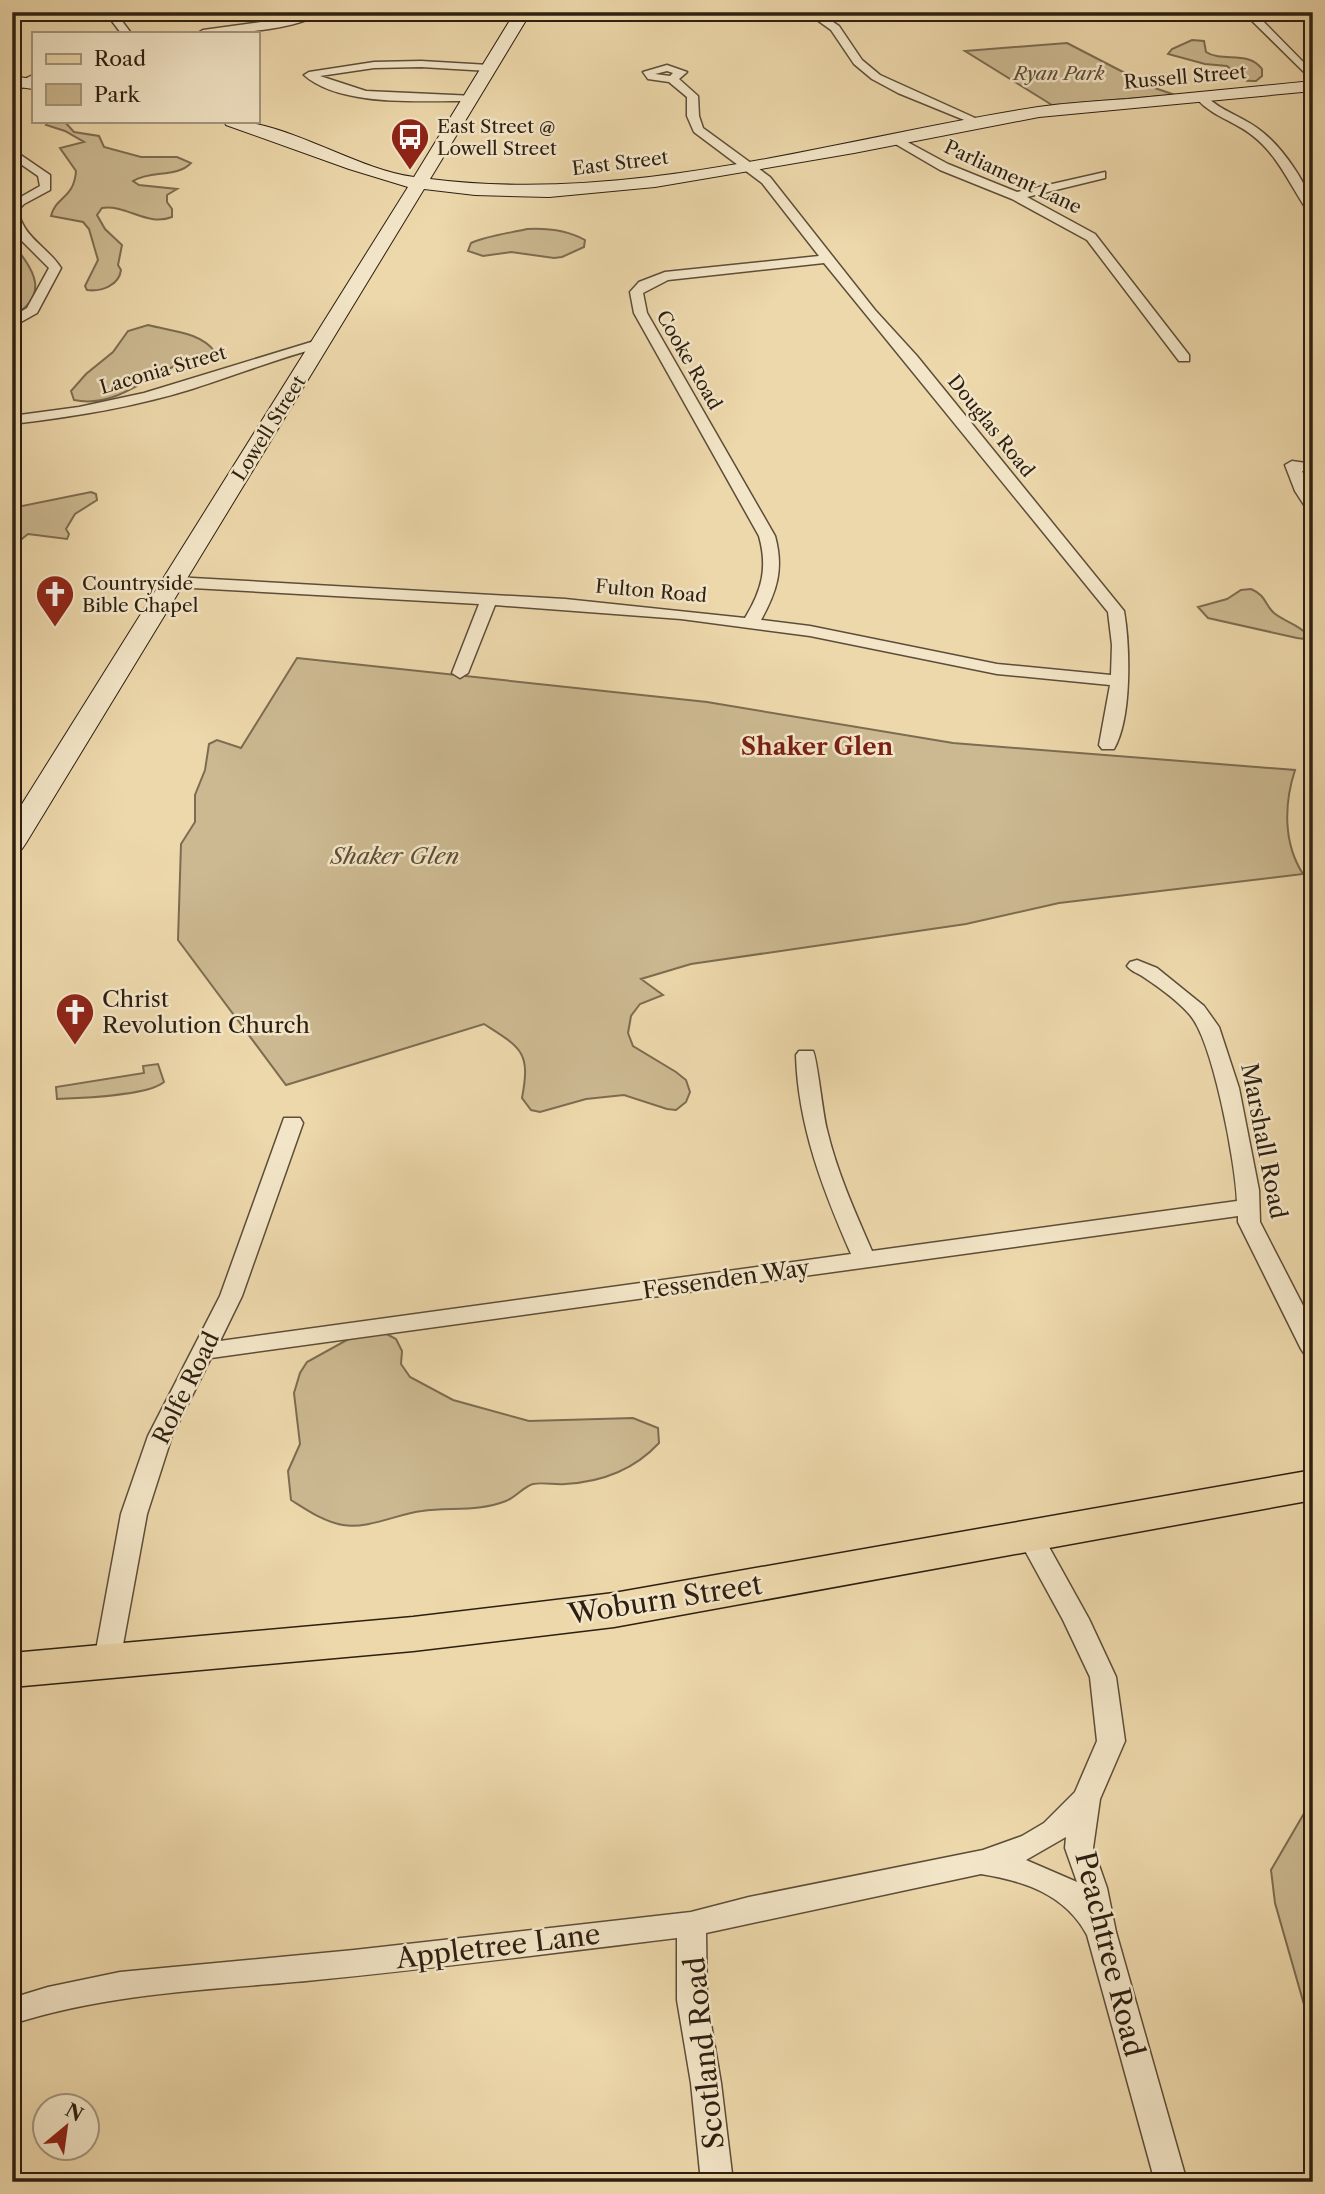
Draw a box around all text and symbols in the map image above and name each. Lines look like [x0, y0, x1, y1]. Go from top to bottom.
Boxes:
legend [32, 32, 259, 122]
text: Road [94, 46, 146, 71]
street label: Russell Street [1123, 60, 1248, 94]
park label: Ryan Park [1011, 62, 1105, 85]
text: Park [94, 82, 140, 107]
place label: East Street @ Lowell Street [437, 115, 557, 160]
bus stop icon: East Street @ Lowell Street [389, 116, 431, 171]
street label: Parliament Lane [941, 135, 1085, 219]
street label: East Street [570, 146, 670, 180]
street label: Cooke Road [651, 306, 727, 414]
street label: Laconia Street [97, 341, 229, 399]
street label: Douglas Road [943, 370, 1039, 482]
street label: Lowell Street [228, 371, 311, 485]
place label: Countryside Bible Chapel [82, 572, 199, 617]
church icon: Countryside Bible Chapel [34, 573, 76, 628]
street label: Fulton Road [594, 575, 708, 607]
district label: Shaker Glen [741, 732, 894, 761]
park label: Shaker Glen [329, 842, 459, 870]
place label: Christ Revolution Church [102, 985, 310, 1039]
church icon: Christ Revolution Church [54, 991, 96, 1046]
street label: Marshall Road [1235, 1061, 1293, 1221]
street label: Fessenden Way [641, 1253, 811, 1305]
street label: Rolfe Road [147, 1327, 225, 1449]
street label: Woburn Street [565, 1567, 764, 1631]
street label: Peachtree Road [1068, 1848, 1152, 2060]
street label: Appletree Lane [393, 1917, 602, 1976]
street label: Scotland Road [677, 1955, 731, 2151]
north arrow [32, 2092, 102, 2162]
text: N [61, 2099, 87, 2127]

